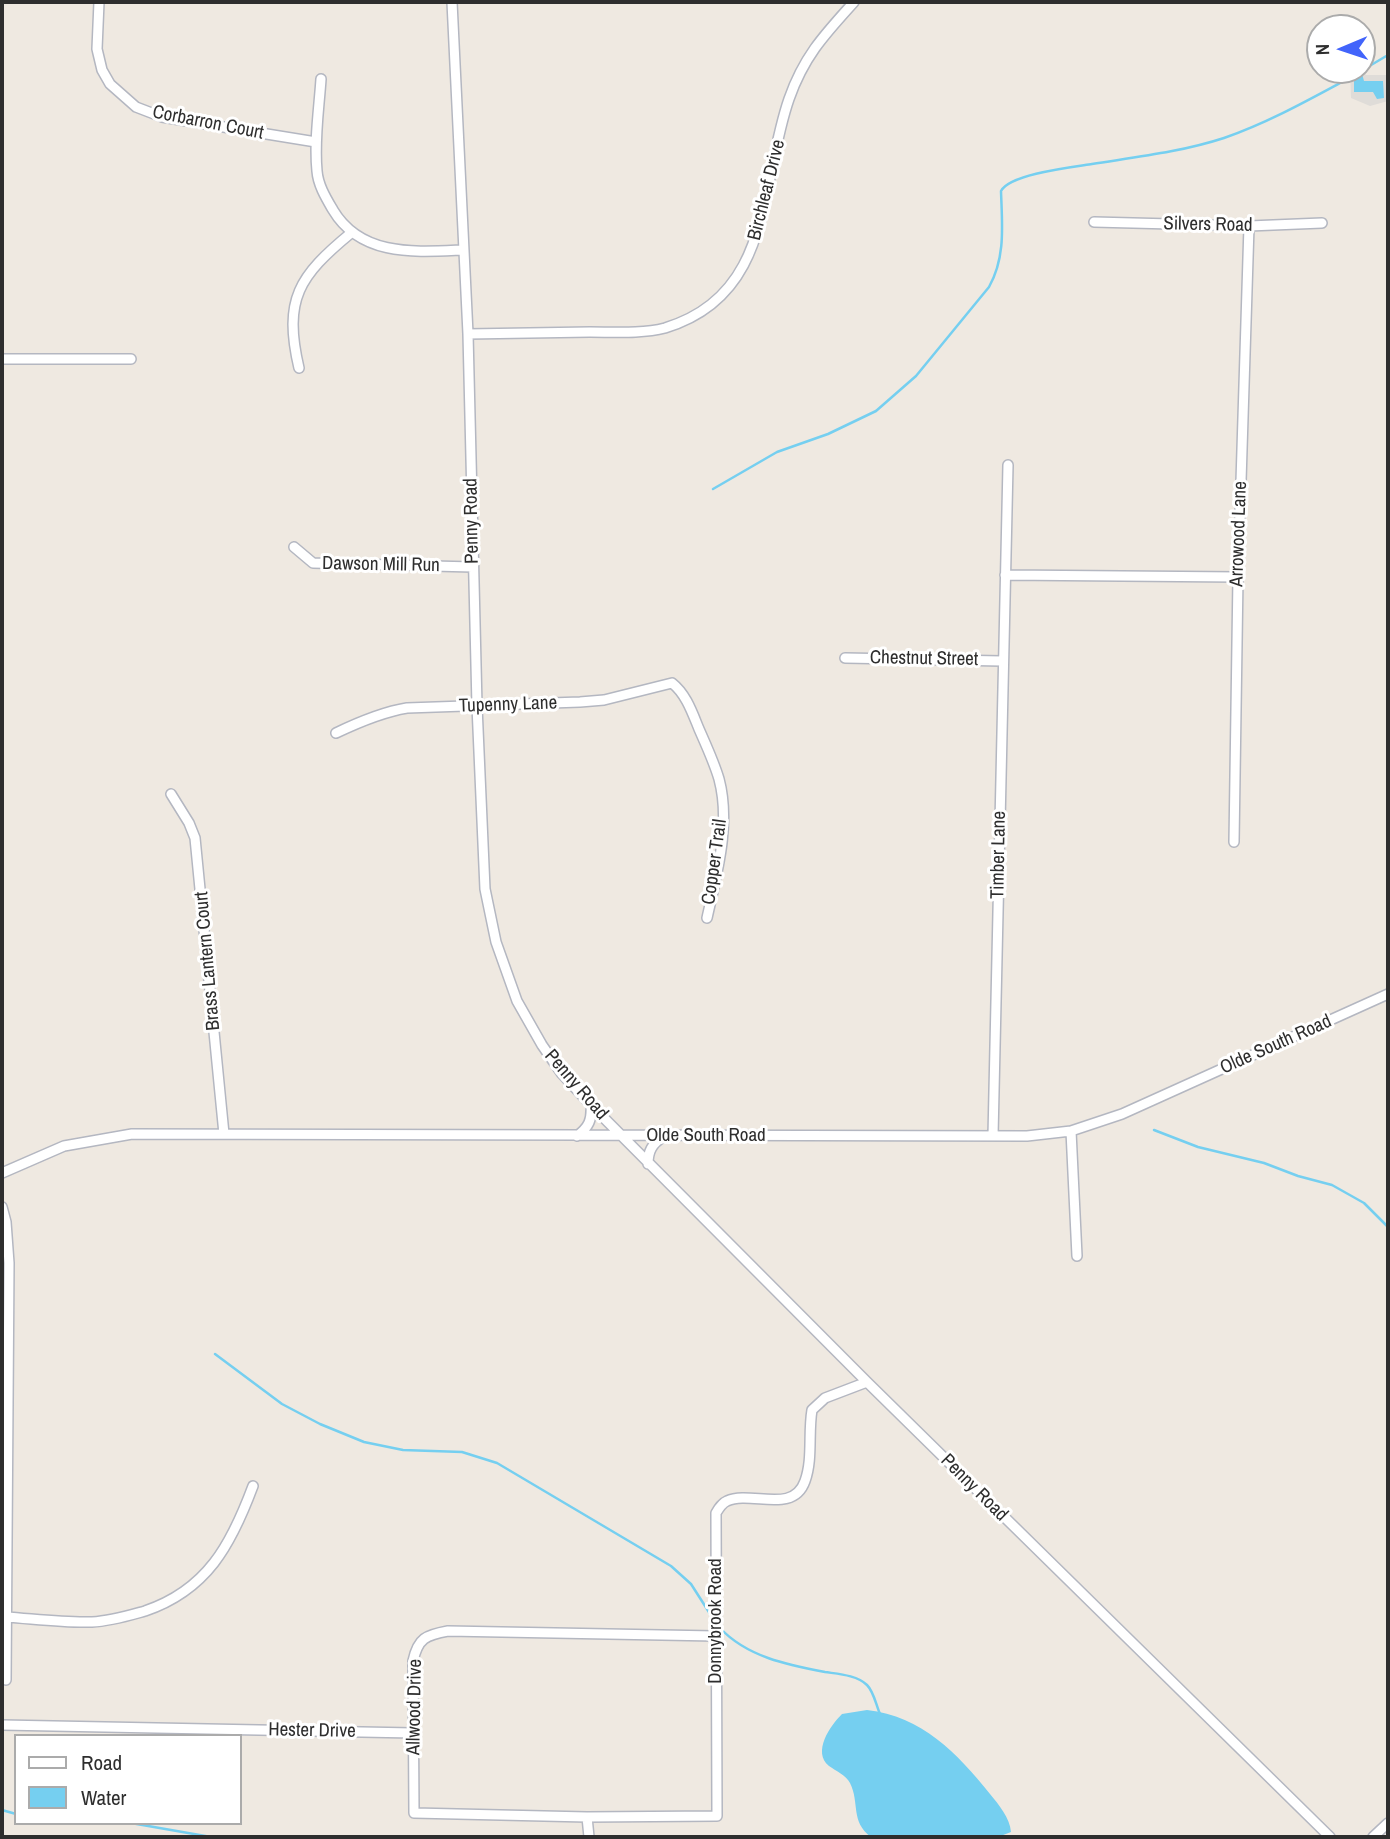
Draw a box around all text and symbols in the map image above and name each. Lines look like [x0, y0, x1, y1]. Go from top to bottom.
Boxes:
north arrow [1306, 14, 1376, 84]
text: N [1309, 44, 1335, 56]
street label: Corbarron Court [151, 101, 265, 145]
street label: Birchleaf Drive [743, 137, 791, 243]
street label: Silvers Road [1163, 213, 1253, 237]
street label: Penny Road [460, 478, 484, 564]
street label: Arrowood Lane [1226, 481, 1252, 587]
street label: Dawson Mill Run [322, 553, 440, 577]
street label: Chestnut Street [870, 647, 978, 671]
street label: Tupenny Lane [458, 692, 558, 718]
street label: Timber Lane [987, 811, 1011, 899]
street label: Copper Trail [698, 818, 732, 906]
street label: Brass Lantern Court [191, 891, 225, 1031]
street label: Olde South Road [1217, 1010, 1335, 1080]
street label: Penny Road [539, 1045, 613, 1125]
street label: Olde South Road [646, 1125, 766, 1147]
street label: Penny Road [936, 1450, 1012, 1526]
street label: Donnybrook Road [705, 1558, 727, 1684]
street label: Allwood Drive [403, 1659, 427, 1755]
street label: Hester Drive [268, 1719, 356, 1743]
legend [14, 1734, 242, 1825]
text: Road [81, 1748, 122, 1777]
text: Water [81, 1783, 126, 1812]

